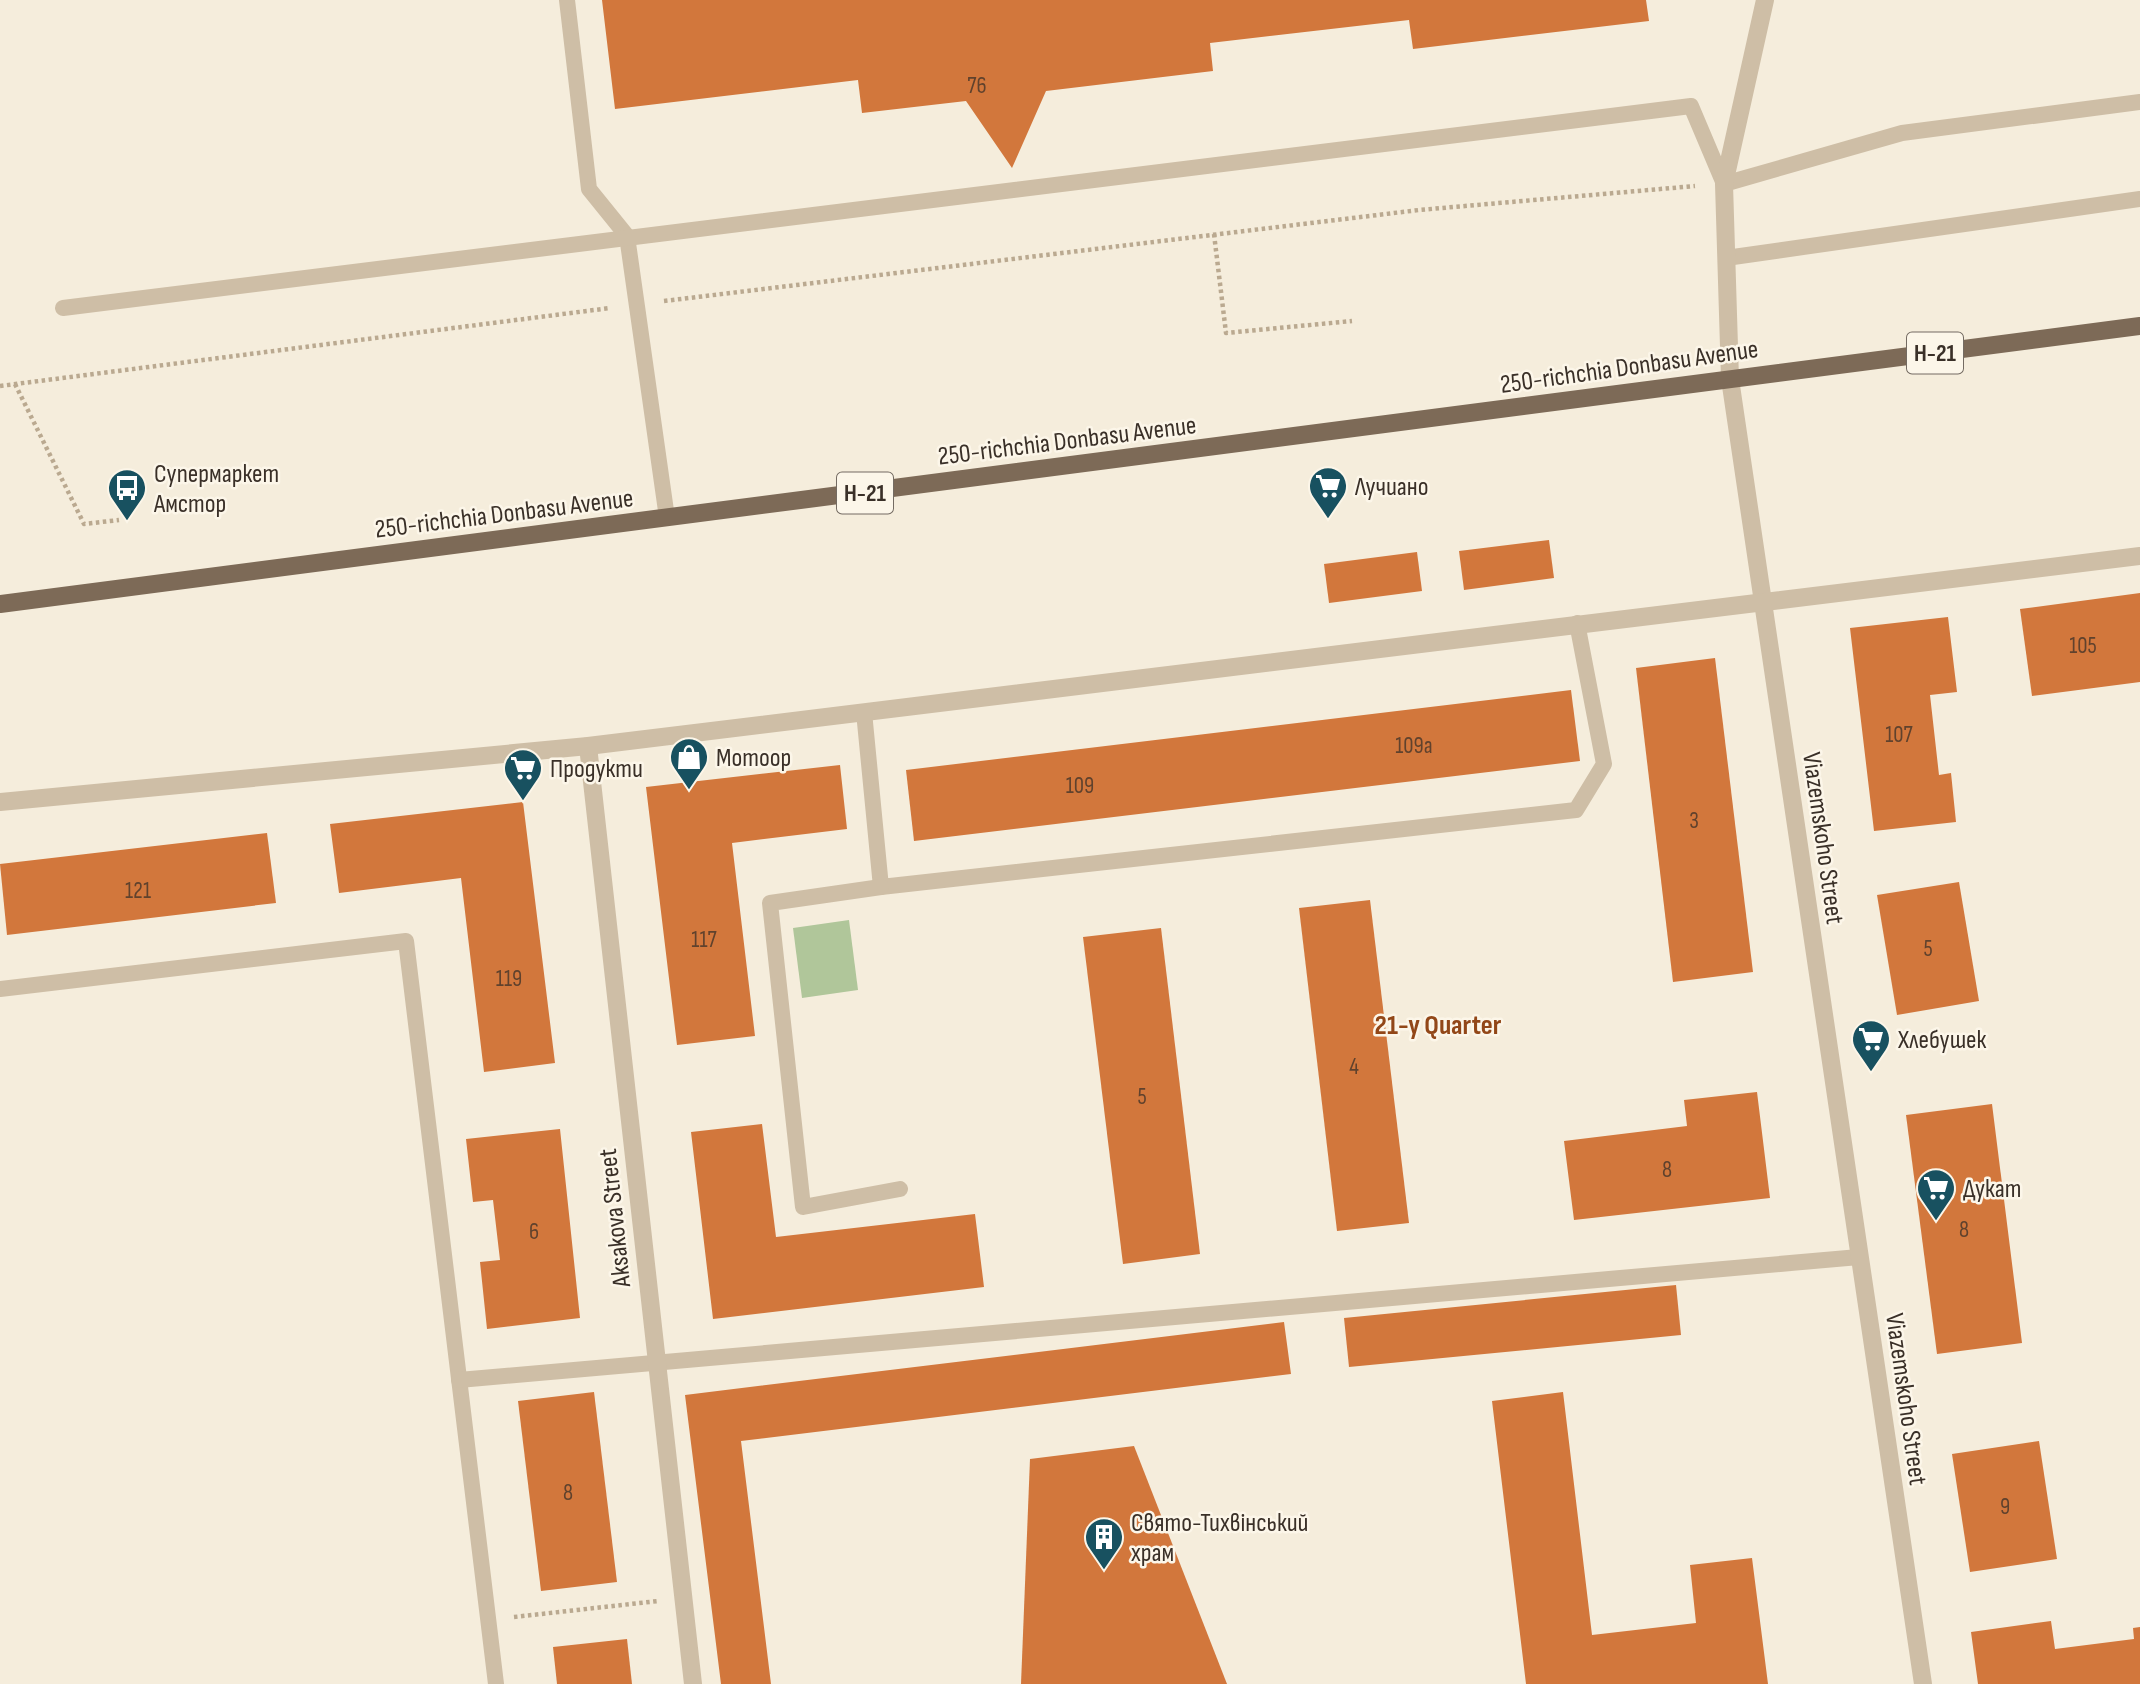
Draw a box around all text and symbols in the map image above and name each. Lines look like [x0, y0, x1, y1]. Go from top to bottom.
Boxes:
house number: 76 [967, 72, 987, 100]
road number: Н-21 [1907, 332, 1963, 374]
street label: 250-richchia Donbasu Avenue [1498, 334, 1760, 401]
street label: 250-richchia Donbasu Avenue [936, 410, 1198, 473]
place label: Супермаркет Амстор [153, 459, 279, 520]
supermarket icon: Лучиано [1307, 465, 1349, 520]
bus stop icon: Супермаркет Амстор [106, 467, 148, 522]
road number: Н-21 [837, 472, 893, 514]
place label: Лучиано [1354, 472, 1429, 503]
street label: 250-richchia Donbasu Avenue [373, 483, 635, 546]
house number: 105 [2069, 632, 2097, 660]
house number: 107 [1885, 721, 1913, 749]
house number: 109а [1395, 732, 1433, 760]
shop icon: Мотоор [668, 736, 710, 791]
place label: Мотоор [716, 743, 791, 774]
supermarket icon: Продукти [502, 747, 544, 802]
street label: Viazemskoho Street [1795, 750, 1850, 926]
place label: Продукти [550, 754, 643, 785]
house number: 109 [1066, 772, 1094, 800]
house number: 3 [1689, 807, 1699, 835]
house number: 121 [125, 877, 151, 905]
house number: 117 [691, 926, 717, 954]
house number: 5 [1923, 935, 1933, 963]
house number: 119 [496, 965, 522, 993]
district label: 21-y Quarter [1375, 1009, 1502, 1042]
supermarket icon: Хлебушек [1850, 1018, 1892, 1073]
place label: Хлебушек [1897, 1025, 1987, 1056]
house number: 4 [1349, 1053, 1359, 1081]
house number: 5 [1137, 1083, 1147, 1111]
street label: Aksakova Street [593, 1147, 638, 1290]
house number: 8 [1662, 1156, 1672, 1184]
supermarket icon: Дукат [1915, 1167, 1957, 1222]
place label: Дукат [1963, 1174, 2021, 1205]
house number: 8 [1959, 1216, 1969, 1244]
house number: 6 [529, 1218, 539, 1246]
street label: Viazemskoho Street [1878, 1311, 1933, 1487]
house number: 8 [563, 1479, 573, 1507]
house number: 9 [2000, 1493, 2010, 1521]
place label: Свято-Тихвінський храм [1131, 1508, 1308, 1569]
building icon: Свято-Тихвінський храм [1083, 1516, 1125, 1571]

